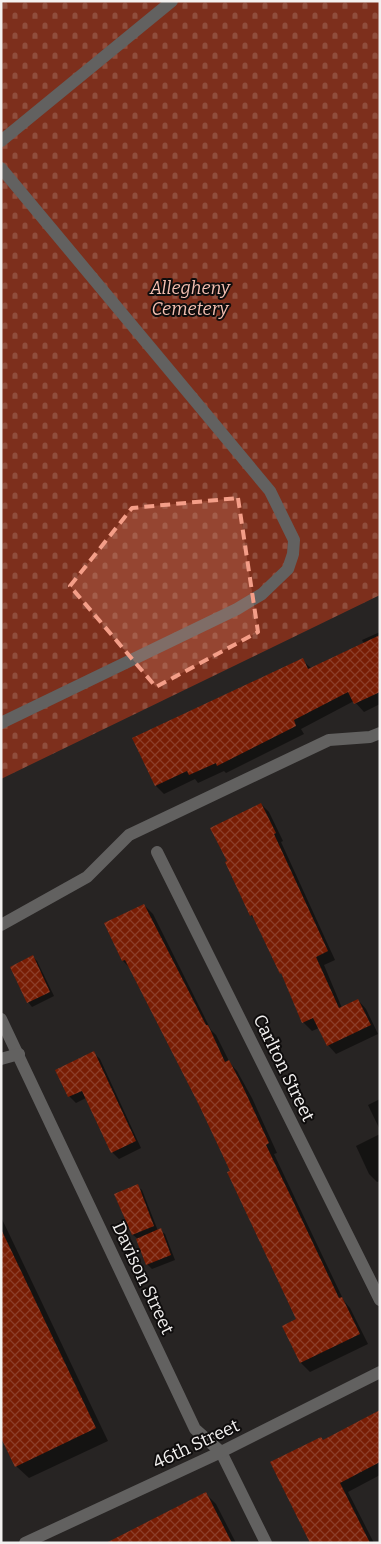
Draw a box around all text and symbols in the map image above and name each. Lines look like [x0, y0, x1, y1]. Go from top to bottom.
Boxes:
park label: Allegheny Cemetery [149, 277, 231, 320]
street label: Carlton Street [249, 1011, 320, 1126]
street label: Davison Street [107, 1218, 179, 1338]
street label: 46th Street [149, 1414, 243, 1474]

